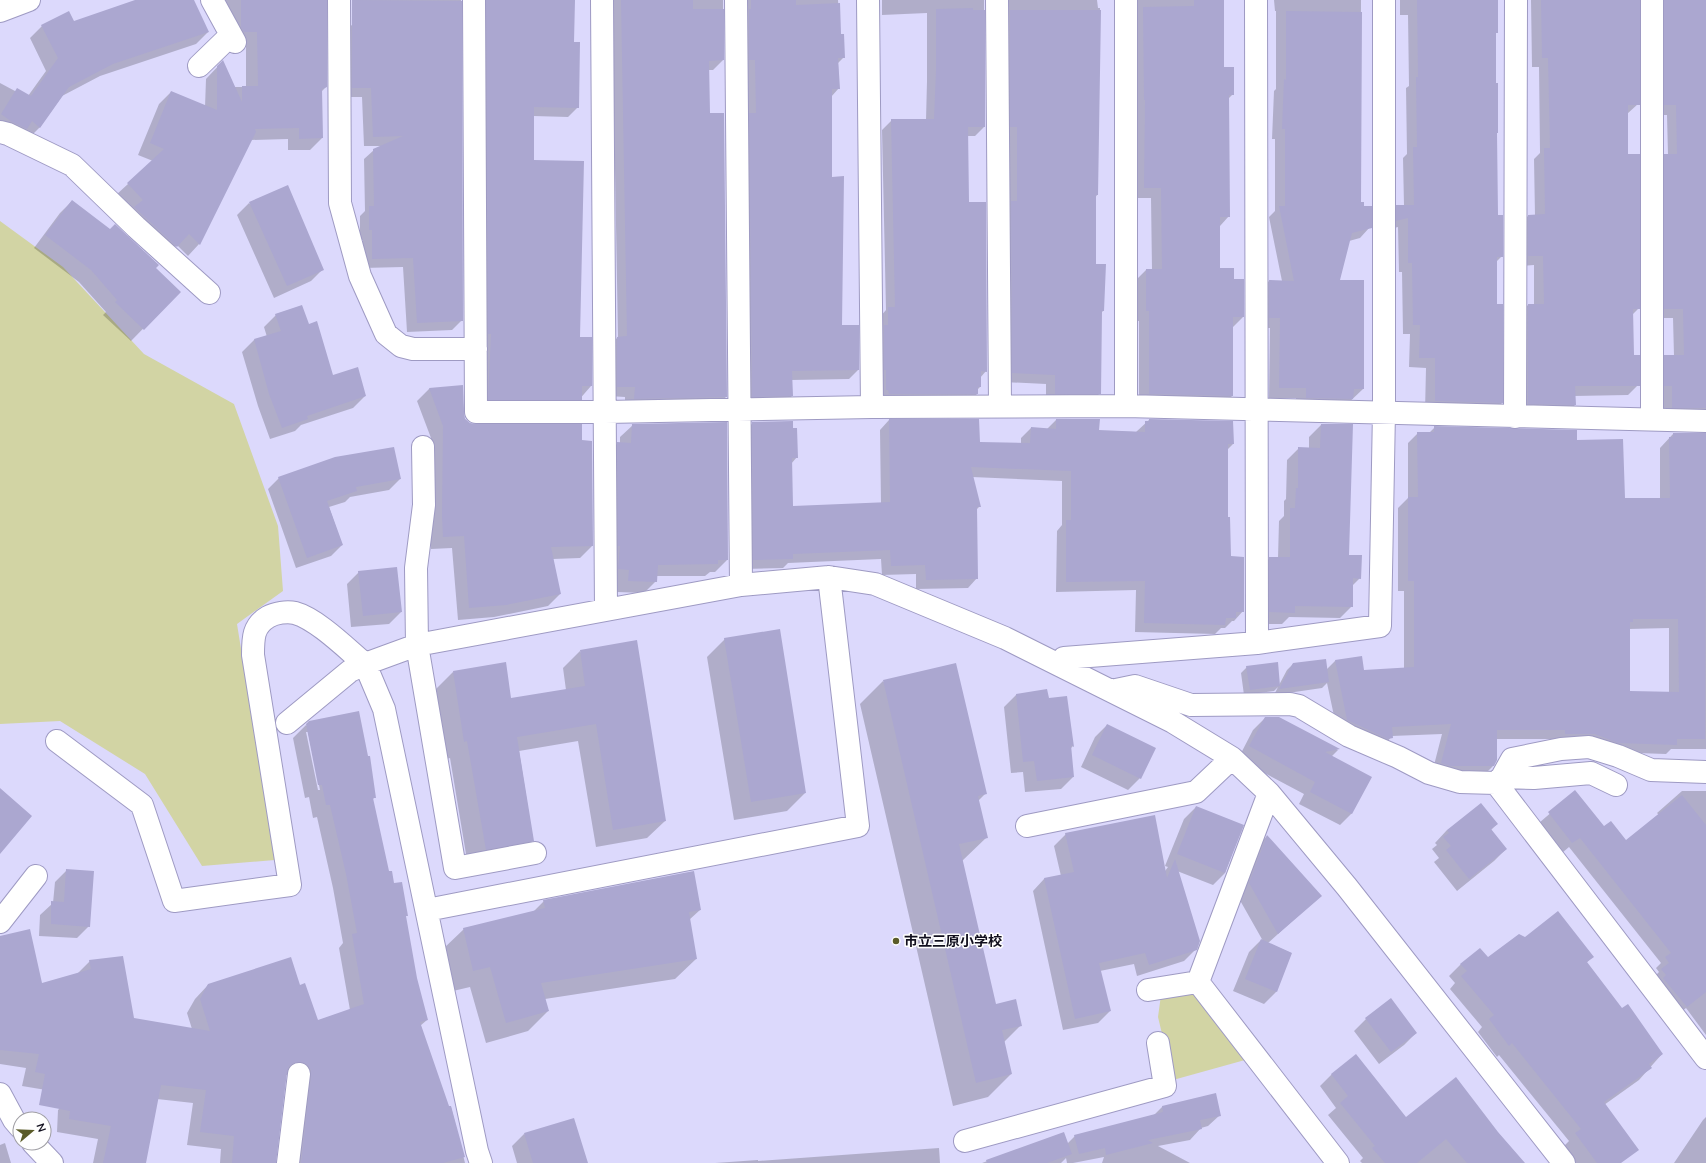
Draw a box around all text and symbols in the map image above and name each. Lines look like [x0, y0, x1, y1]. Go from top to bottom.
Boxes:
place label: 市立三原小学校 [904, 932, 1002, 950]
marker: 市立三原小学校 [891, 936, 901, 946]
north arrow [12, 1111, 52, 1151]
text: N [33, 1122, 49, 1134]

